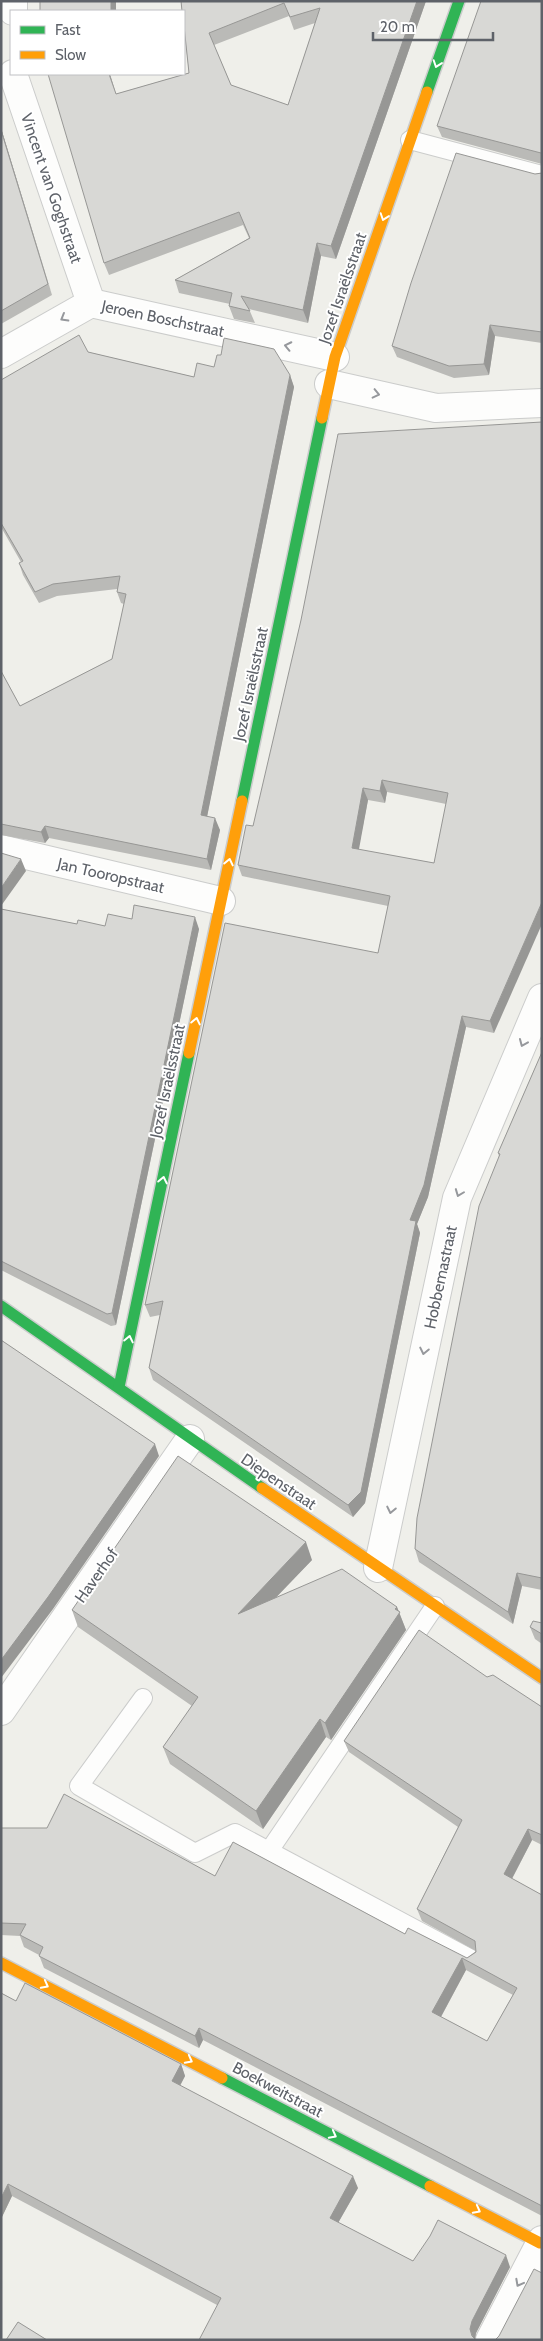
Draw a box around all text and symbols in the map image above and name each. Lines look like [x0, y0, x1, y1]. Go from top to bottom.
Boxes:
legend [10, 10, 185, 75]
scale bar [373, 10, 493, 42]
text: 20 m [380, 18, 415, 36]
text: Fast [55, 21, 80, 39]
text: Slow [55, 46, 86, 64]
one-way arrow [433, 59, 443, 68]
street label: Vincent van Goghstraat [17, 111, 86, 266]
one-way arrow [380, 213, 390, 221]
street label: Jozef Israëlsstraat [314, 230, 371, 347]
street label: Jeroen Boschstraat [99, 296, 227, 341]
one-way arrow [61, 312, 70, 322]
one-way arrow [283, 341, 292, 352]
one-way arrow [372, 388, 381, 399]
street label: Jozef Israëlsstraat [229, 625, 272, 744]
street label: Jan Tooropstraat [55, 854, 167, 897]
one-way arrow [223, 857, 234, 866]
one-way arrow [190, 1016, 201, 1025]
street label: Jozef Israëlsstraat [146, 1022, 189, 1141]
one-way arrow [518, 1038, 529, 1047]
one-way arrow [157, 1176, 167, 1184]
one-way arrow [455, 1188, 465, 1196]
street label: Hobbemastraat [420, 1223, 461, 1330]
one-way arrow [124, 1335, 134, 1343]
one-way arrow [419, 1347, 430, 1356]
street label: Diepenstraat [237, 1449, 320, 1514]
one-way arrow [386, 1506, 396, 1515]
street label: Haverhof [71, 1544, 122, 1606]
one-way arrow [39, 1979, 48, 1989]
one-way arrow [183, 2054, 192, 2064]
street label: Boekweitstraat [229, 2058, 327, 2122]
one-way arrow [328, 2129, 337, 2139]
one-way arrow [472, 2204, 481, 2214]
one-way arrow [515, 2278, 525, 2287]

